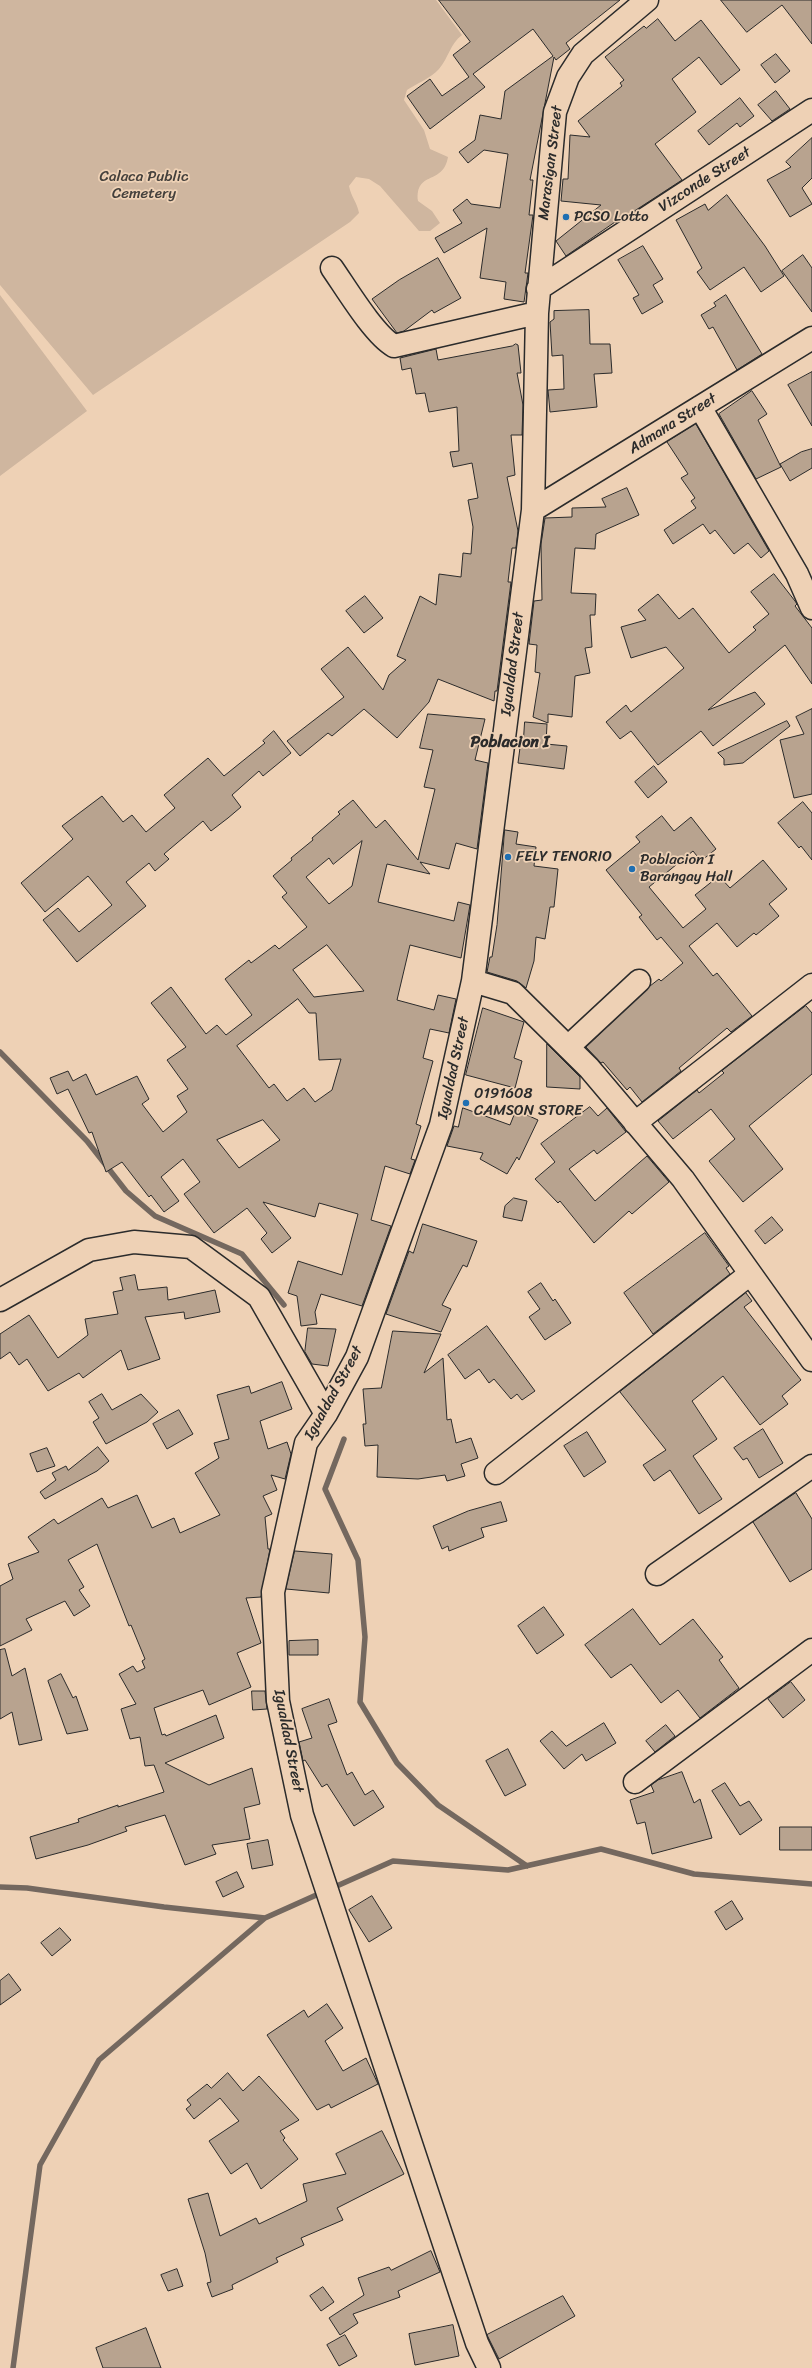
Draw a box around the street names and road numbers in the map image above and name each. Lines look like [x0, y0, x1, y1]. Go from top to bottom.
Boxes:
street label: Marasigan Street [535, 105, 567, 221]
street label: Vizconde Street [656, 144, 754, 216]
street label: Admana Street [626, 390, 720, 458]
street label: Igualdad Street [498, 611, 528, 717]
street label: Igualdad Street [434, 1015, 474, 1121]
street label: Igualdad Street [301, 1343, 367, 1443]
street label: Igualdad Street [269, 1688, 307, 1794]

